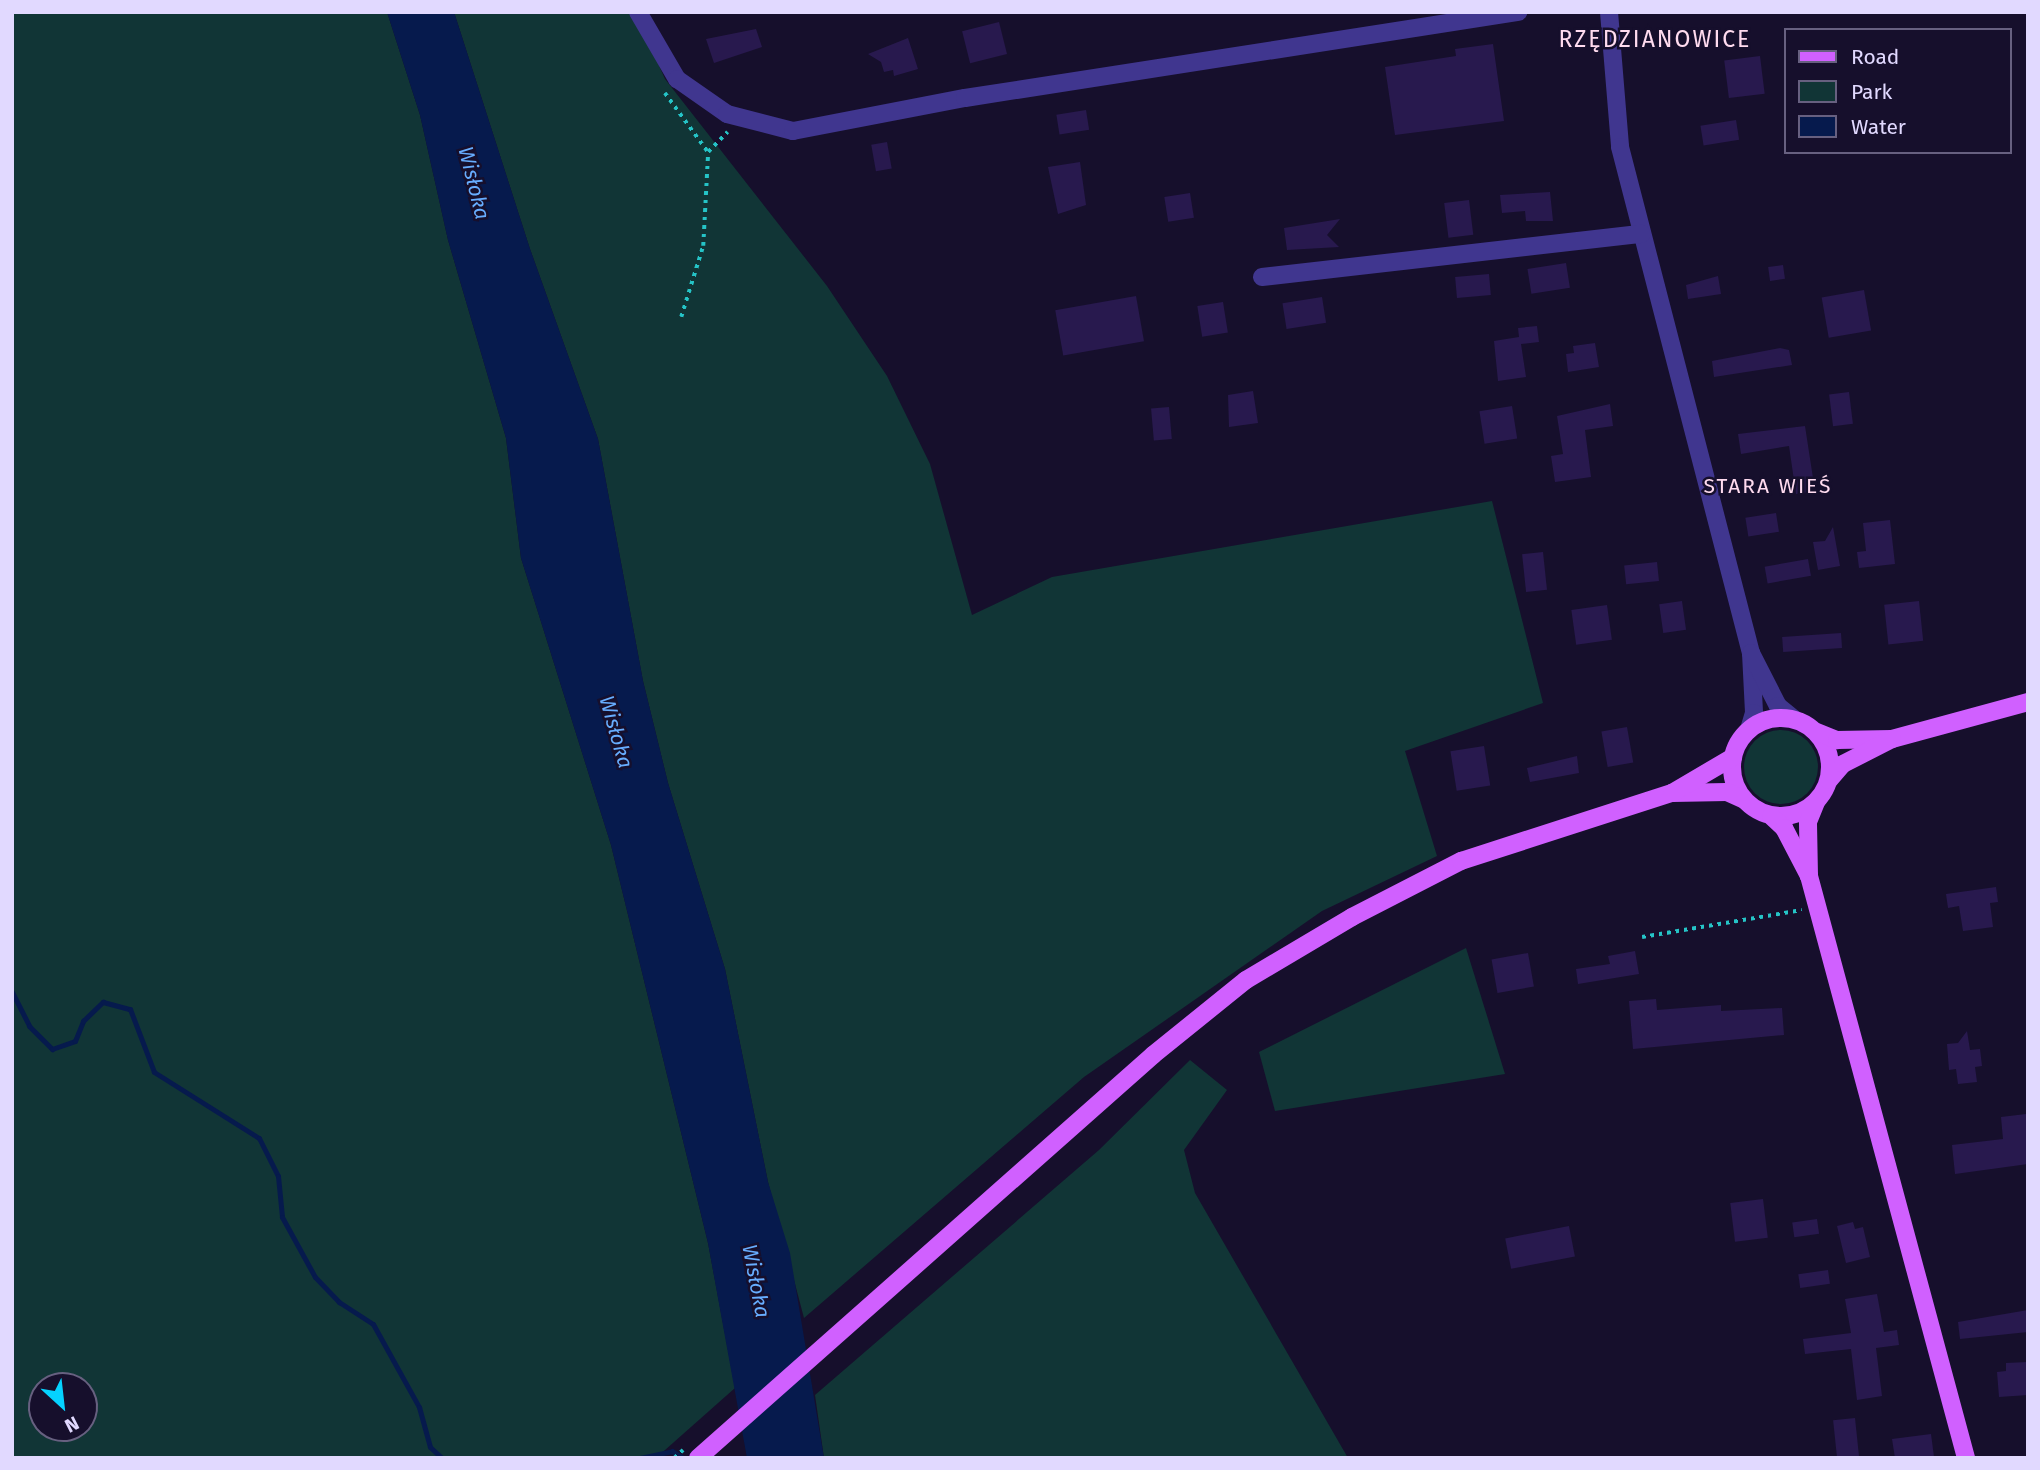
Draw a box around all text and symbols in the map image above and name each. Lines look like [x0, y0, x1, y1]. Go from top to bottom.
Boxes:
district label: RZĘDZIANOWICE [1560, 25, 1750, 53]
legend [1784, 28, 2012, 154]
text: Road [1851, 44, 1899, 70]
text: Park [1851, 79, 1892, 105]
text: Water [1851, 114, 1906, 140]
water label: Wisłoka [453, 144, 495, 222]
district label: STARA WIEŚ [1705, 473, 1831, 499]
water label: Wisłoka [594, 693, 638, 771]
water label: Wisłoka [737, 1242, 775, 1320]
north arrow [28, 1372, 98, 1442]
text: N [61, 1411, 83, 1437]

